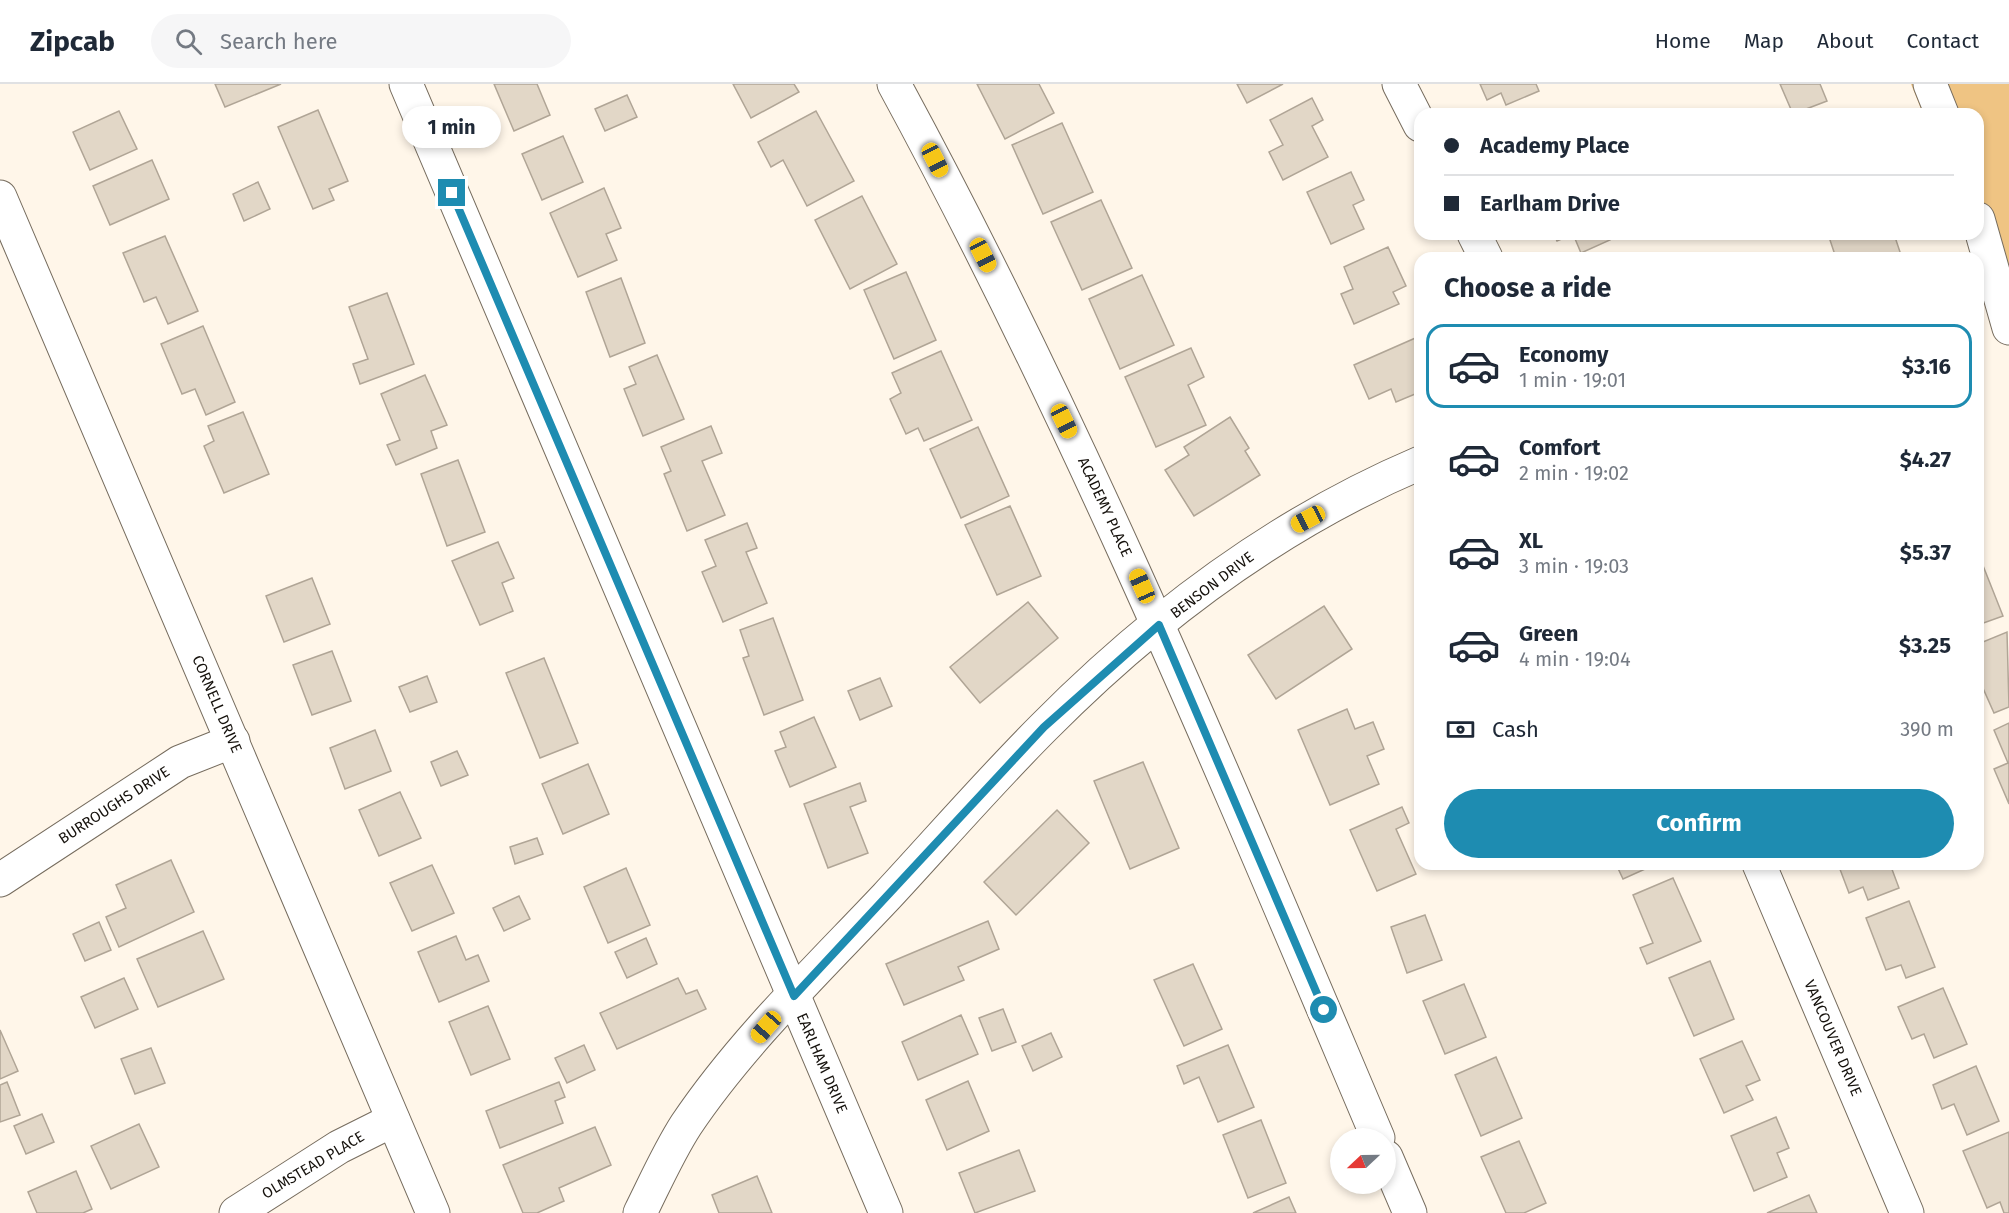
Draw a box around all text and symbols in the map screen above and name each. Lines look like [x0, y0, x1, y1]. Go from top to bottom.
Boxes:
search box [151, 14, 571, 68]
text: Zipcab [30, 25, 115, 58]
icon: search [172, 25, 205, 58]
text: Search here [220, 28, 338, 55]
text: Home [1655, 28, 1711, 54]
text: Map [1744, 28, 1784, 54]
text: About [1817, 28, 1874, 54]
text: Contact [1907, 28, 1979, 54]
callout: 1 min [402, 106, 502, 148]
text: 1 min [427, 115, 476, 139]
text: Academy Place [1480, 132, 1629, 159]
car [919, 140, 951, 180]
route end [438, 179, 465, 206]
text: Earlham Drive [1480, 190, 1620, 217]
car [967, 235, 999, 275]
text: Choose a ride [1444, 272, 1611, 304]
icon: car [1447, 339, 1501, 393]
text: Economy [1519, 341, 1608, 368]
text: $3.16 [1902, 353, 1951, 380]
text: 1 min · 19:01 [1519, 368, 1626, 392]
car [1048, 401, 1080, 441]
icon: car [1447, 432, 1501, 486]
text: Comfort [1519, 434, 1600, 461]
text: $4.27 [1900, 446, 1951, 473]
street label: ACADEMY PLACE [1074, 454, 1136, 560]
text: 2 min · 19:02 [1519, 461, 1629, 485]
car [1288, 503, 1328, 535]
icon: car [1447, 525, 1501, 579]
text: XL [1519, 527, 1543, 554]
text: $5.37 [1900, 539, 1951, 566]
street label: BENSON DRIVE [1167, 548, 1257, 622]
text: 3 min · 19:03 [1519, 554, 1629, 578]
car [1126, 566, 1158, 606]
icon: car [1447, 618, 1501, 672]
text: Green [1519, 620, 1578, 647]
text: $3.25 [1899, 632, 1951, 659]
text: 4 min · 19:04 [1519, 647, 1631, 671]
street label: CORNELL DRIVE [188, 652, 246, 756]
icon: cash [1444, 713, 1477, 746]
text: Cash [1492, 716, 1539, 743]
text: 390 m [1900, 717, 1954, 741]
street label: BURROUGHS DRIVE [55, 762, 173, 848]
button: Confirm [1444, 789, 1954, 858]
street label: VANCOUVER DRIVE [1800, 977, 1866, 1099]
route start [1310, 996, 1337, 1023]
car [747, 1008, 785, 1046]
street label: EARLHAM DRIVE [793, 1010, 851, 1116]
street label: OLMSTEAD PLACE [259, 1127, 367, 1203]
north arrow [1330, 1128, 1396, 1194]
map controls [1330, 1128, 1396, 1194]

